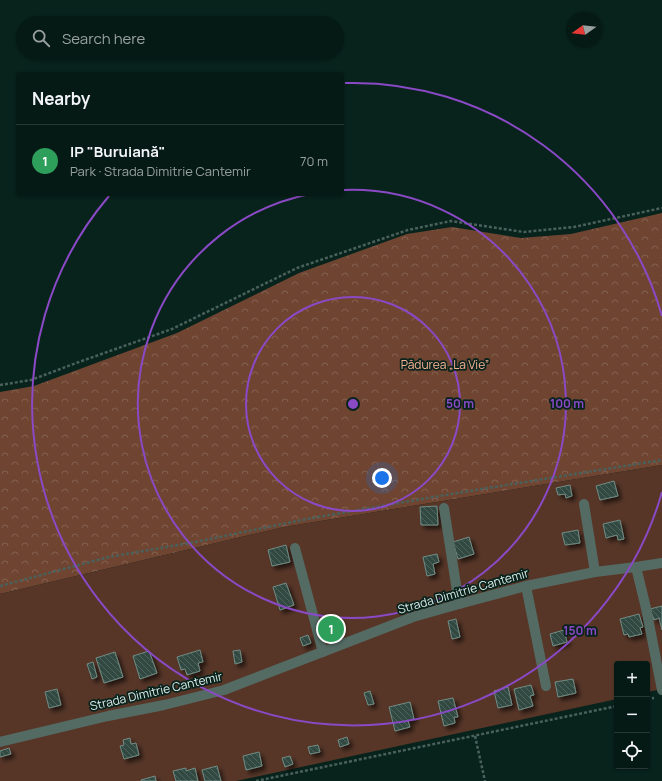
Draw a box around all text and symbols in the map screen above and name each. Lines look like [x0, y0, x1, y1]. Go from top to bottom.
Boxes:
north arrow [566, 12, 602, 48]
search box [16, 16, 344, 60]
icon: search [30, 27, 52, 49]
text: Search here [62, 28, 145, 49]
text: Nearby [32, 87, 90, 110]
text: IP "Buruiană" [70, 141, 166, 162]
text: 1 [42, 152, 48, 170]
text: 70 m [300, 152, 328, 170]
text: Park · Strada Dimitrie Cantemir [70, 162, 251, 180]
park label: Pădurea „La Vie” [401, 356, 489, 373]
text: 50 m [446, 395, 474, 412]
text: 100 m [550, 395, 584, 412]
centre of rings [346, 397, 360, 411]
your location [372, 468, 392, 488]
street label: Strada Dimitrie Cantemir [396, 564, 531, 618]
pin: 1 [318, 614, 344, 644]
text: 150 m [563, 622, 597, 639]
map controls [614, 661, 650, 769]
button: + [614, 661, 650, 697]
street label: Strada Dimitrie Cantemir [88, 667, 225, 715]
button: − [614, 697, 650, 733]
button: locate [614, 733, 650, 769]

